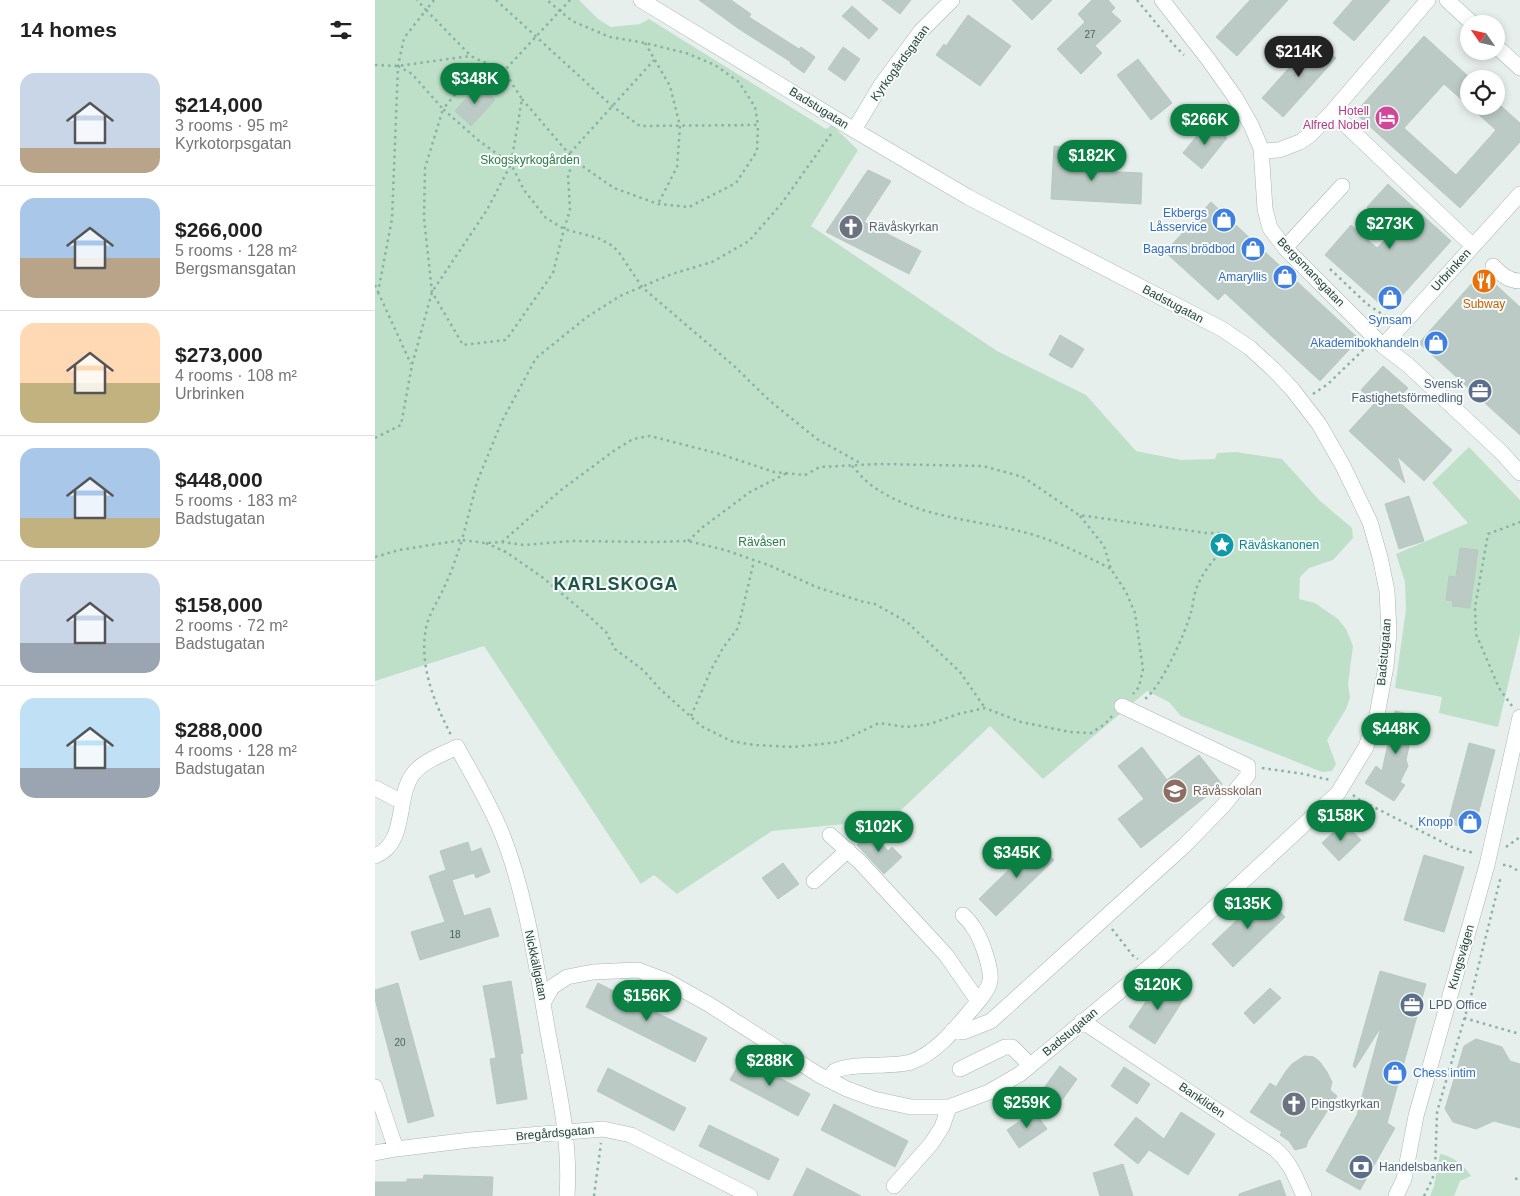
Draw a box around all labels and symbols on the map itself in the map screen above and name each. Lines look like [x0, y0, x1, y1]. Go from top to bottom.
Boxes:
north arrow [1460, 15, 1505, 60]
street label: Kyrkogårdsgatan [868, 22, 932, 104]
house number: 27 [1084, 29, 1096, 40]
pin: $214K [1264, 36, 1334, 78]
pin: $348K [440, 62, 510, 105]
street label: Badstugatan [787, 84, 851, 132]
pin: $266K [1170, 104, 1240, 146]
place label: Hotell Alfred Nobel [1303, 104, 1369, 132]
hotel icon: Hotell Alfred Nobel [1374, 105, 1400, 131]
pin: $182K [1057, 140, 1127, 182]
park label: Skogskyrkogården [480, 153, 580, 167]
place label: Ekbergs Låsservice [1150, 206, 1207, 234]
shop icon: Ekbergs Låsservice [1211, 207, 1237, 233]
pin: $273K [1355, 208, 1425, 250]
church icon: Rävåskyrkan [838, 214, 864, 240]
place label: Rävåskyrkan [869, 220, 938, 234]
street label: Bergsmansgatan [1274, 235, 1348, 309]
shop icon: Bagarns brödbod [1240, 236, 1266, 262]
place label: Bagarns brödbod [1143, 242, 1235, 256]
street label: Urbrinken [1428, 246, 1474, 294]
shop icon: Amaryllis [1272, 264, 1298, 290]
restaurant icon: Subway [1471, 268, 1497, 294]
place label: Amaryllis [1218, 270, 1267, 284]
street label: Badstugatan [1140, 282, 1206, 326]
shop icon: Synsam [1377, 285, 1403, 311]
place label: Subway [1463, 297, 1505, 311]
place label: Synsam [1368, 313, 1412, 327]
shop icon: Akademibokhandeln [1423, 330, 1449, 356]
place label: Akademibokhandeln [1310, 336, 1419, 350]
place label: Svensk Fastighetsförmedling [1352, 377, 1464, 405]
office icon: Svensk Fastighetsförmedling [1467, 378, 1493, 404]
place icon: Rävåskanonen [1209, 532, 1235, 558]
park label: Rävåsen [738, 535, 786, 549]
place label: Rävåskanonen [1239, 538, 1319, 552]
district label: KARLSKOGA [554, 574, 679, 594]
street label: Badstugatan [1374, 618, 1394, 686]
pin: $448K [1361, 712, 1431, 755]
school or university icon: Rävåsskolan [1162, 778, 1188, 804]
place label: Rävåsskolan [1193, 784, 1262, 798]
pin: $158K [1306, 800, 1376, 842]
shop icon: Knopp [1457, 809, 1483, 835]
pin: $102K [844, 810, 914, 853]
place label: Knopp [1418, 815, 1453, 829]
pin: $345K [982, 836, 1052, 879]
pin: $135K [1213, 888, 1283, 930]
street label: Kungsvägen [1445, 923, 1477, 991]
house number: 18 [449, 929, 461, 940]
street label: Nickkällgatan [522, 929, 550, 1001]
pin: $120K [1123, 968, 1193, 1011]
pin: $156K [612, 980, 682, 1022]
office icon: LPD Office [1399, 992, 1425, 1018]
place label: LPD Office [1429, 998, 1487, 1012]
street label: Badstugatan [1040, 1005, 1100, 1059]
house number: 20 [394, 1037, 406, 1048]
pin: $288K [735, 1044, 805, 1087]
shop icon: Chess intim [1382, 1060, 1408, 1086]
place label: Chess intim [1413, 1066, 1476, 1080]
street label: Bankliden [1176, 1079, 1228, 1121]
pin: $259K [992, 1086, 1062, 1129]
church icon: Pingstkyrkan [1281, 1091, 1307, 1117]
place label: Pingstkyrkan [1311, 1097, 1380, 1111]
street label: Bregårdsgatan [515, 1123, 595, 1143]
bank icon: Handelsbanken [1348, 1154, 1374, 1180]
place label: Handelsbanken [1379, 1160, 1462, 1174]

